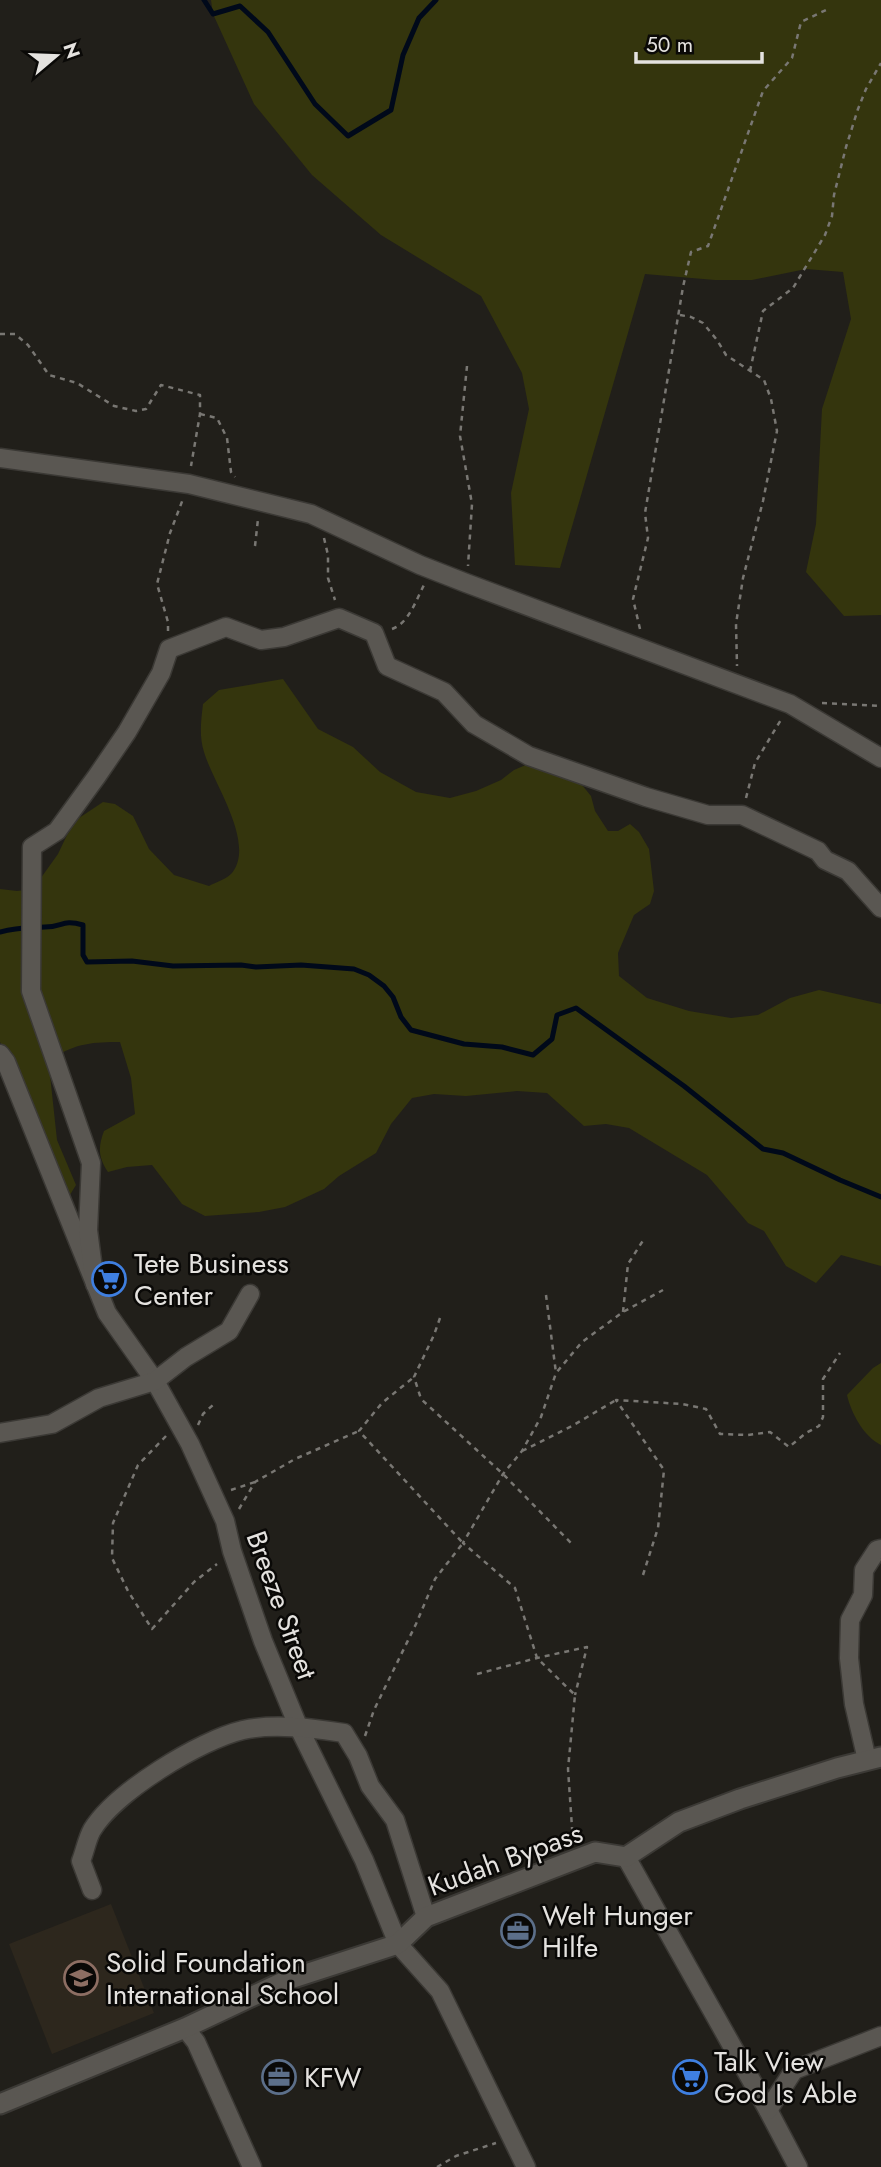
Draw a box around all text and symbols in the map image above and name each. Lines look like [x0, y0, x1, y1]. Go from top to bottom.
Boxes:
north arrow [21, 21, 91, 91]
scale bar [636, 21, 762, 65]
text: 50 m [646, 30, 693, 60]
text: N [56, 39, 87, 62]
place label: Tete Business Center [134, 1243, 289, 1316]
supermarket icon: Tete Business Center [90, 1260, 128, 1298]
street label: Breeze Street [236, 1525, 327, 1685]
street label: Kudah Bypass [422, 1812, 588, 1906]
place label: Welt Hunger Hilfe [542, 1895, 693, 1968]
office icon: Welt Hunger Hilfe [499, 1912, 537, 1950]
place label: Solid Foundation International School [106, 1942, 339, 2015]
school or university icon: Solid Foundation International School [62, 1959, 100, 1997]
place label: Talk View God Is Able [714, 2041, 857, 2114]
place label: KFW [304, 2057, 362, 2098]
office icon: KFW [260, 2058, 298, 2096]
supermarket icon: Talk View God Is Able [671, 2058, 709, 2096]

